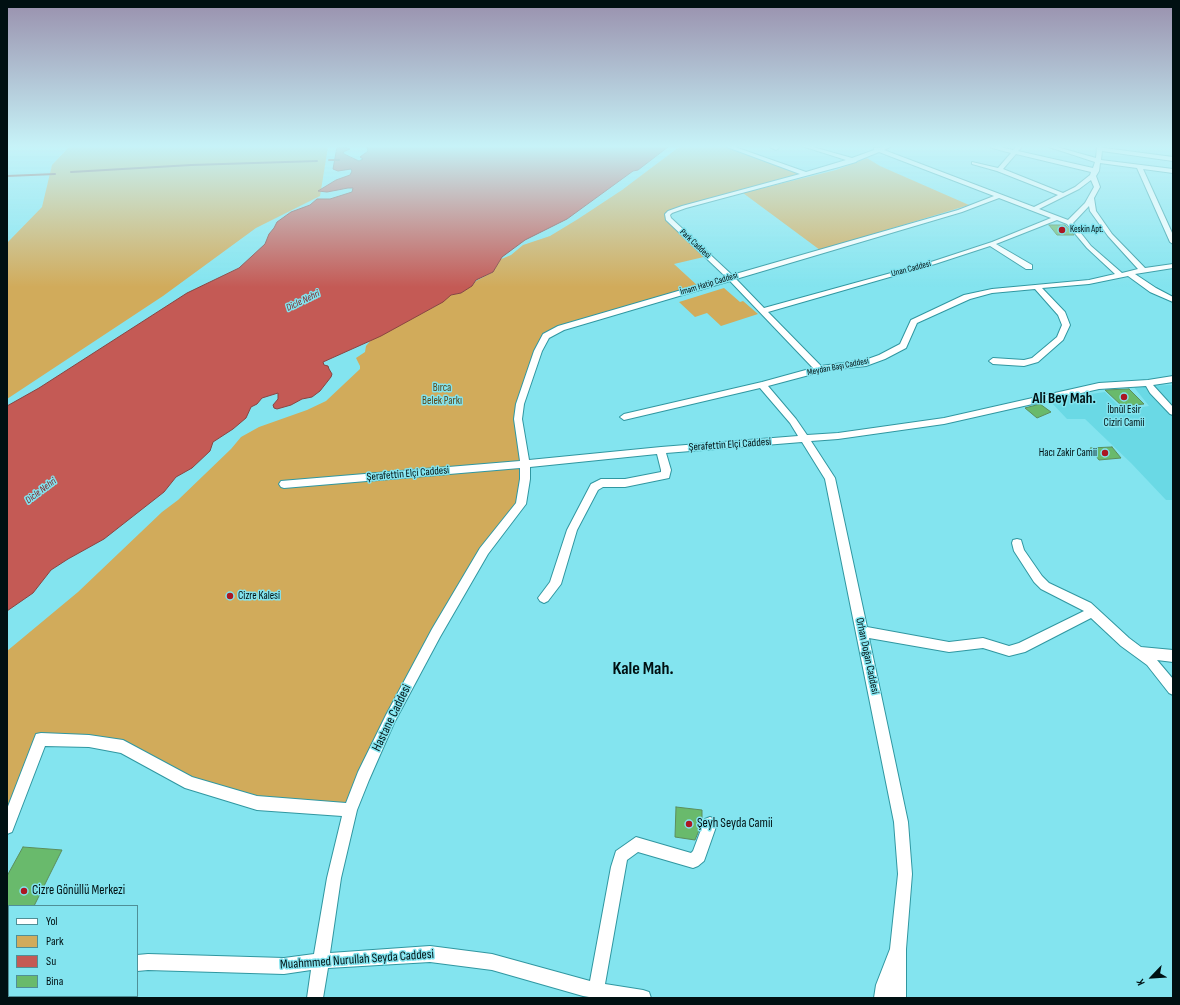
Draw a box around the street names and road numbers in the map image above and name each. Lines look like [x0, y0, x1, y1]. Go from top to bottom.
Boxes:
street label: Park Caddesi [677, 227, 713, 261]
street label: Unan Caddesi [890, 259, 932, 279]
street label: İmam Hatip Caddesi [679, 270, 739, 298]
street label: Meydan Başı Caddesi [806, 356, 870, 378]
street label: Şerafettin Elçi Caddesi [688, 436, 772, 454]
street label: Şerafettin Elçi Caddesi [366, 464, 450, 484]
street label: Orhan Doğan Caddesi [852, 617, 882, 695]
street label: Hastane Caddesi [369, 682, 415, 754]
street label: Muahmmed Nurullah Seyda Caddesi [280, 947, 434, 973]

